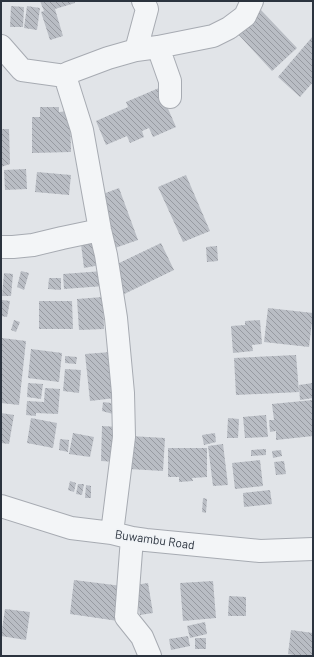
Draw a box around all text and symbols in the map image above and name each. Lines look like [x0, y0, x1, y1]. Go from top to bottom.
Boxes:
street label: Buwambu Road [114, 526, 196, 552]

